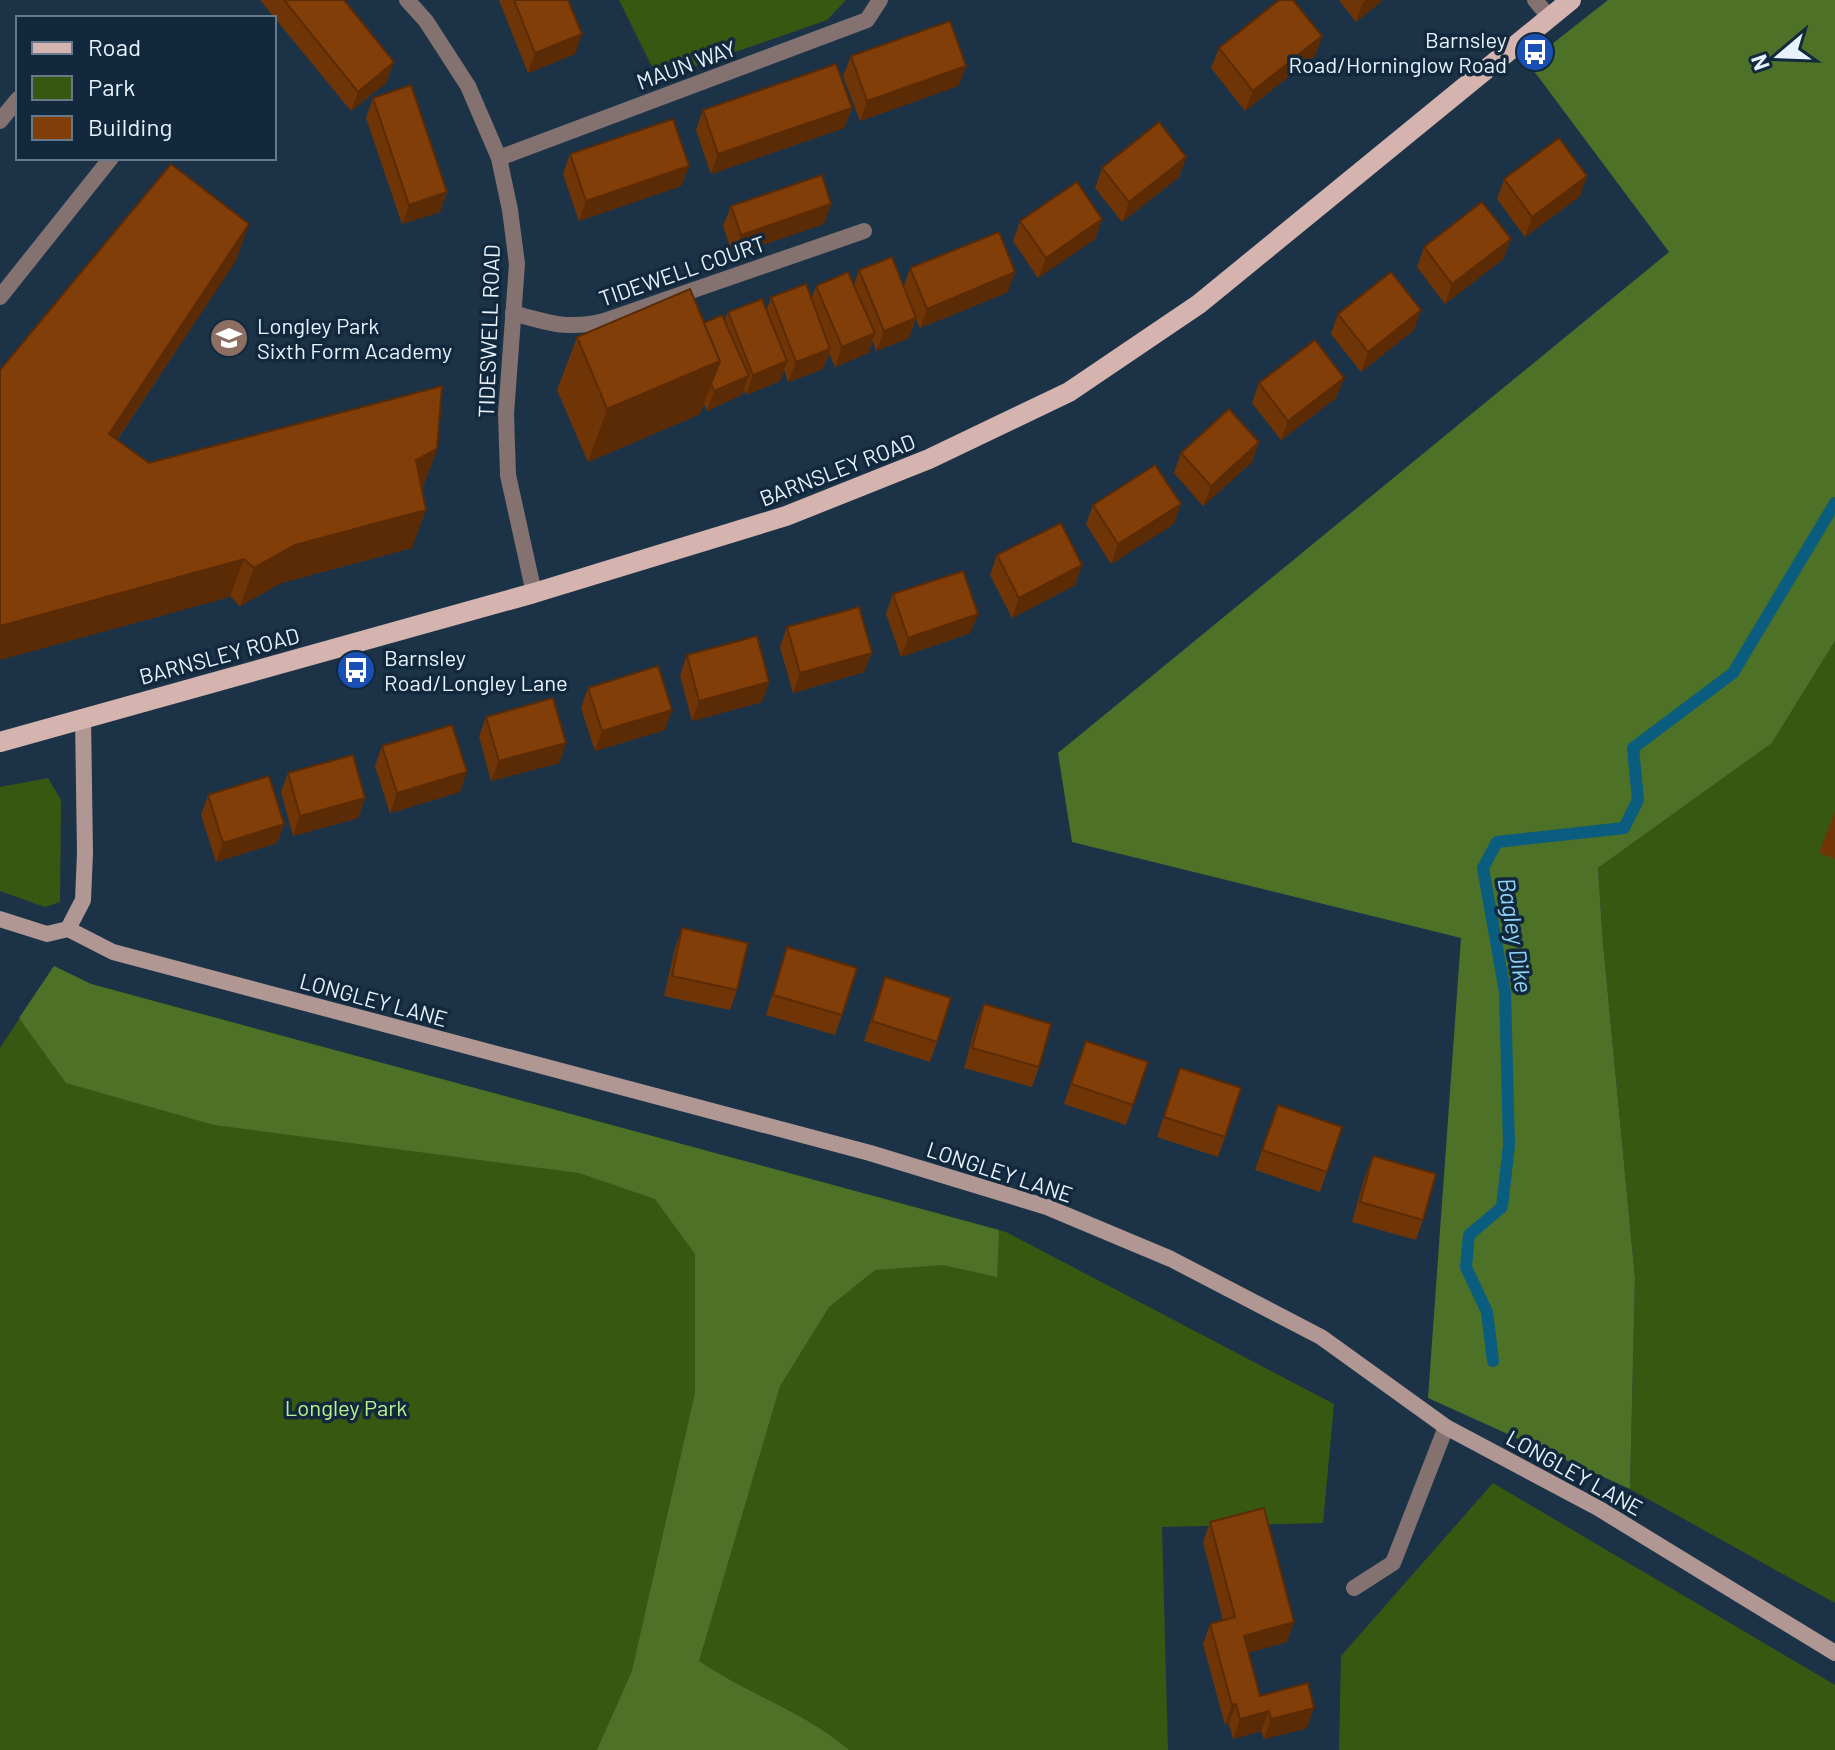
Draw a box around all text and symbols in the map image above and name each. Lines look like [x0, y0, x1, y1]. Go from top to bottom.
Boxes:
legend [16, 16, 276, 160]
north arrow [1739, 16, 1819, 96]
place label: Barnsley Road/Horninglow Road [1289, 26, 1507, 77]
bus stop icon: Barnsley Road/Horninglow Road [1514, 31, 1556, 73]
text: Road [88, 32, 141, 61]
street label: MAUN WAY [633, 34, 739, 94]
text: N [1744, 52, 1774, 74]
text: Park [88, 72, 135, 101]
text: Building [88, 112, 172, 141]
street label: TIDEWELL COURT [595, 229, 769, 311]
street label: TIDESWELL ROAD [472, 244, 504, 418]
place label: Longley Park Sixth Form Academy [257, 312, 452, 363]
school or university icon: Longley Park Sixth Form Academy [208, 317, 250, 359]
street label: BARNSLEY ROAD [756, 427, 918, 511]
street label: BARNSLEY ROAD [136, 621, 302, 689]
place label: Barnsley Road/Longley Lane [384, 644, 568, 695]
bus stop icon: Barnsley Road/Longley Lane [335, 649, 377, 691]
water label: Bagley Dike [1493, 875, 1539, 995]
street label: LONGLEY LANE [297, 967, 451, 1031]
street label: LONGLEY LANE [924, 1135, 1076, 1207]
park label: Longley Park [285, 1394, 407, 1420]
street label: LONGLEY LANE [1502, 1424, 1648, 1520]

